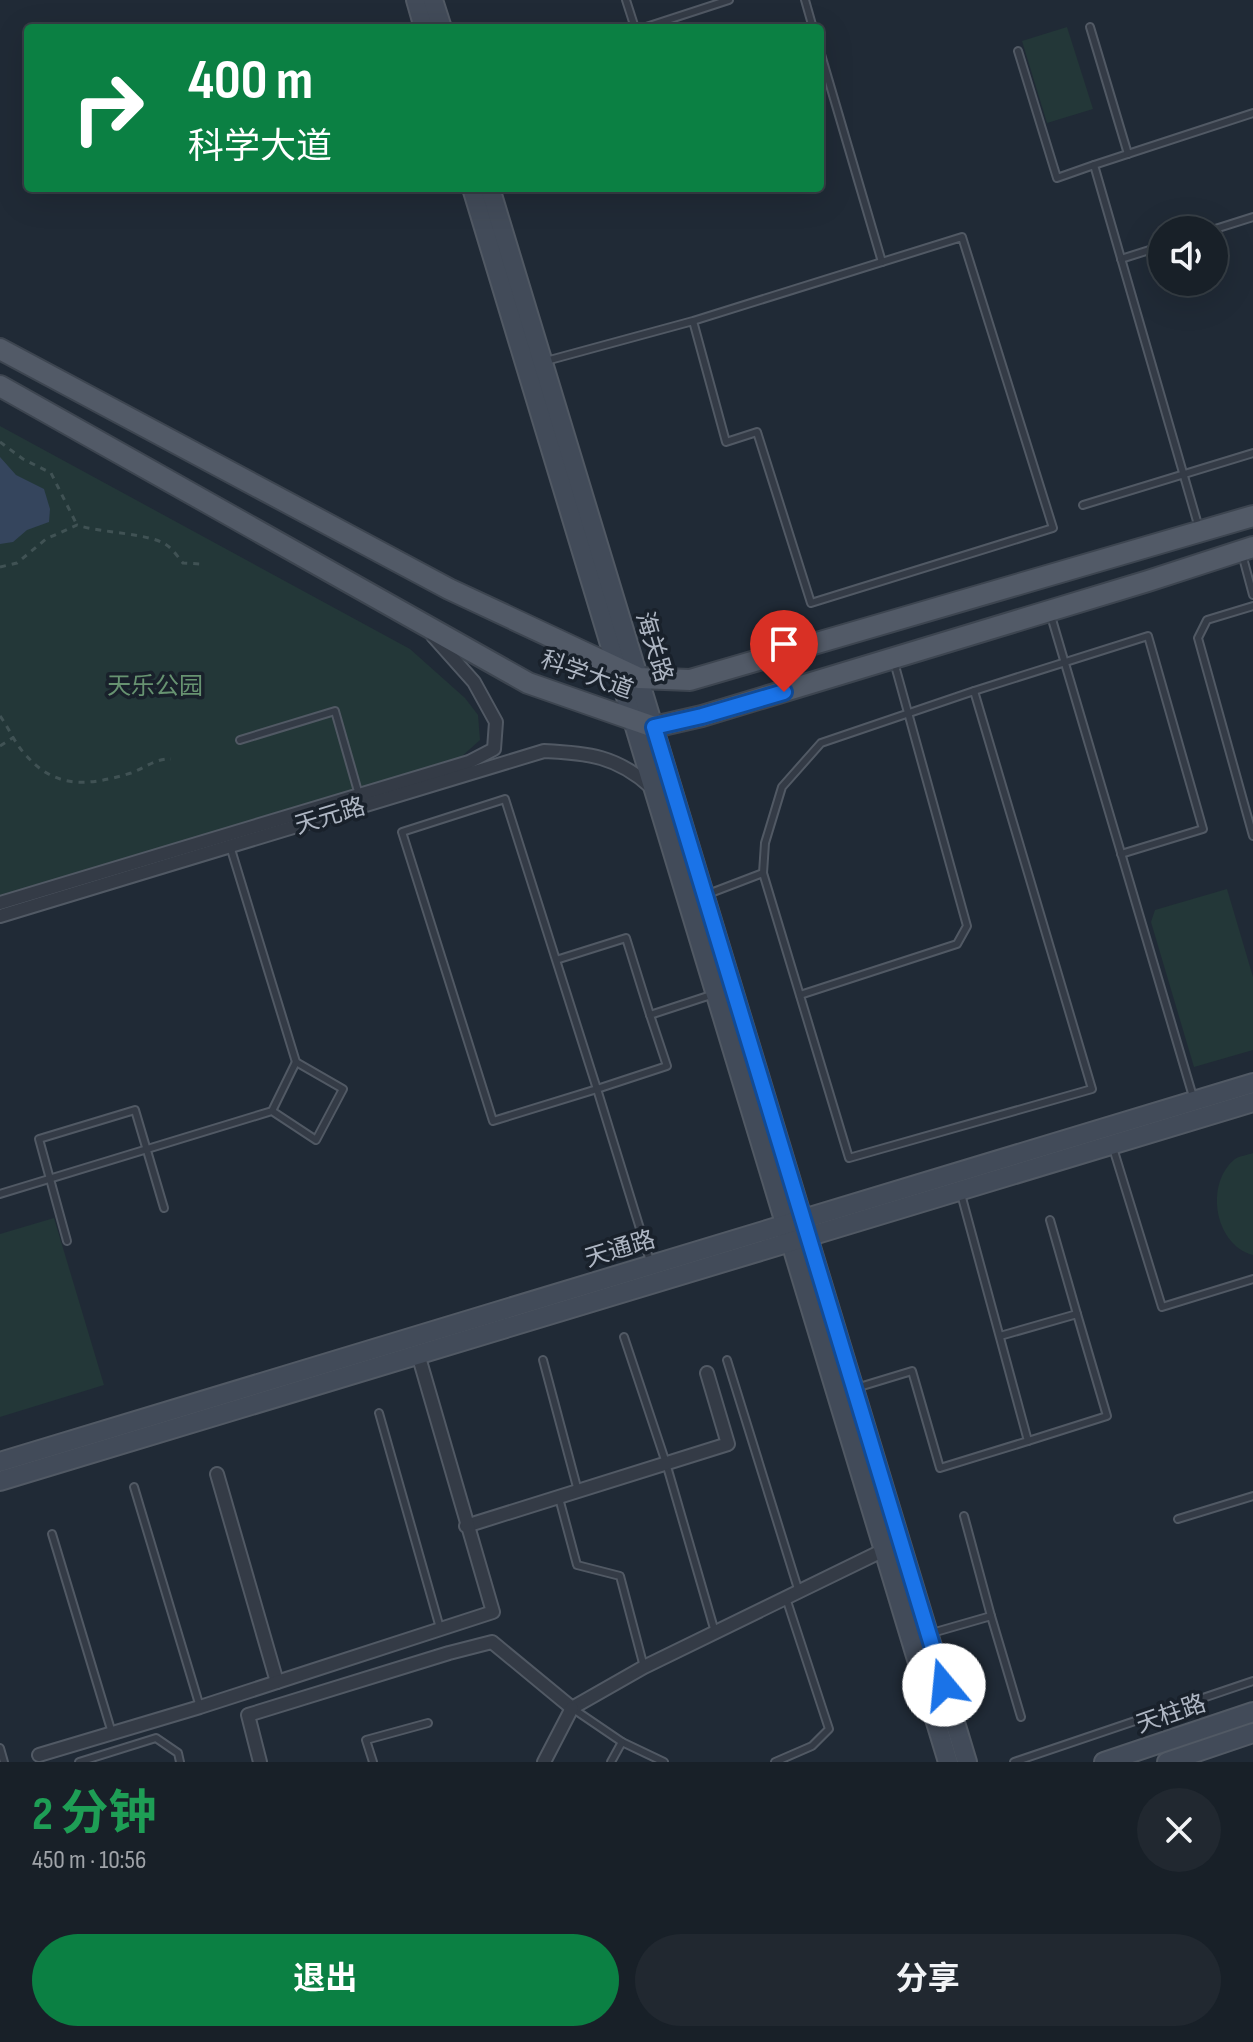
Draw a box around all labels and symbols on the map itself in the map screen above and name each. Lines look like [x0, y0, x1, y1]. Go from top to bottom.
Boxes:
street label: 海关路 [630, 608, 678, 686]
pin [750, 610, 818, 692]
street label: 科学大道 [537, 645, 637, 705]
park label: 天乐公园 [107, 672, 203, 701]
street label: 天元路 [291, 792, 369, 840]
street label: 天通路 [581, 1225, 659, 1273]
position arrow [902, 1643, 986, 1727]
street label: 天柱路 [1132, 1689, 1210, 1739]

